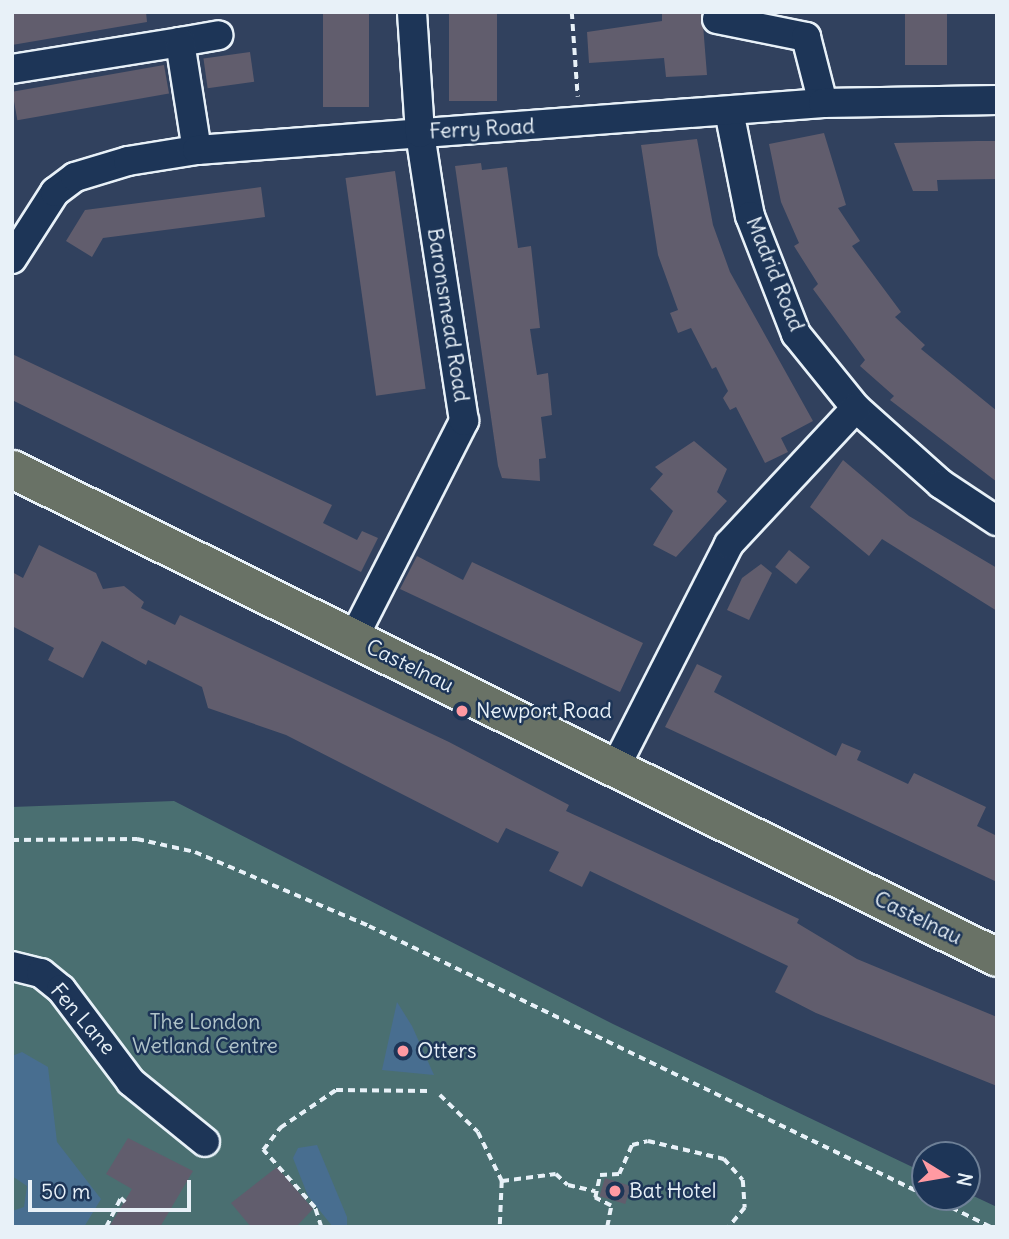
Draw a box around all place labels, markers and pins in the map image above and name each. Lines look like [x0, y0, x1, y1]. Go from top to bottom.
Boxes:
place label: Newport Road [476, 698, 612, 724]
marker: Newport Road [454, 703, 470, 719]
place label: Otters [417, 1038, 477, 1064]
marker: Otters [395, 1043, 411, 1059]
place label: Bat Hotel [629, 1178, 716, 1204]
marker: Bat Hotel [607, 1183, 623, 1199]

